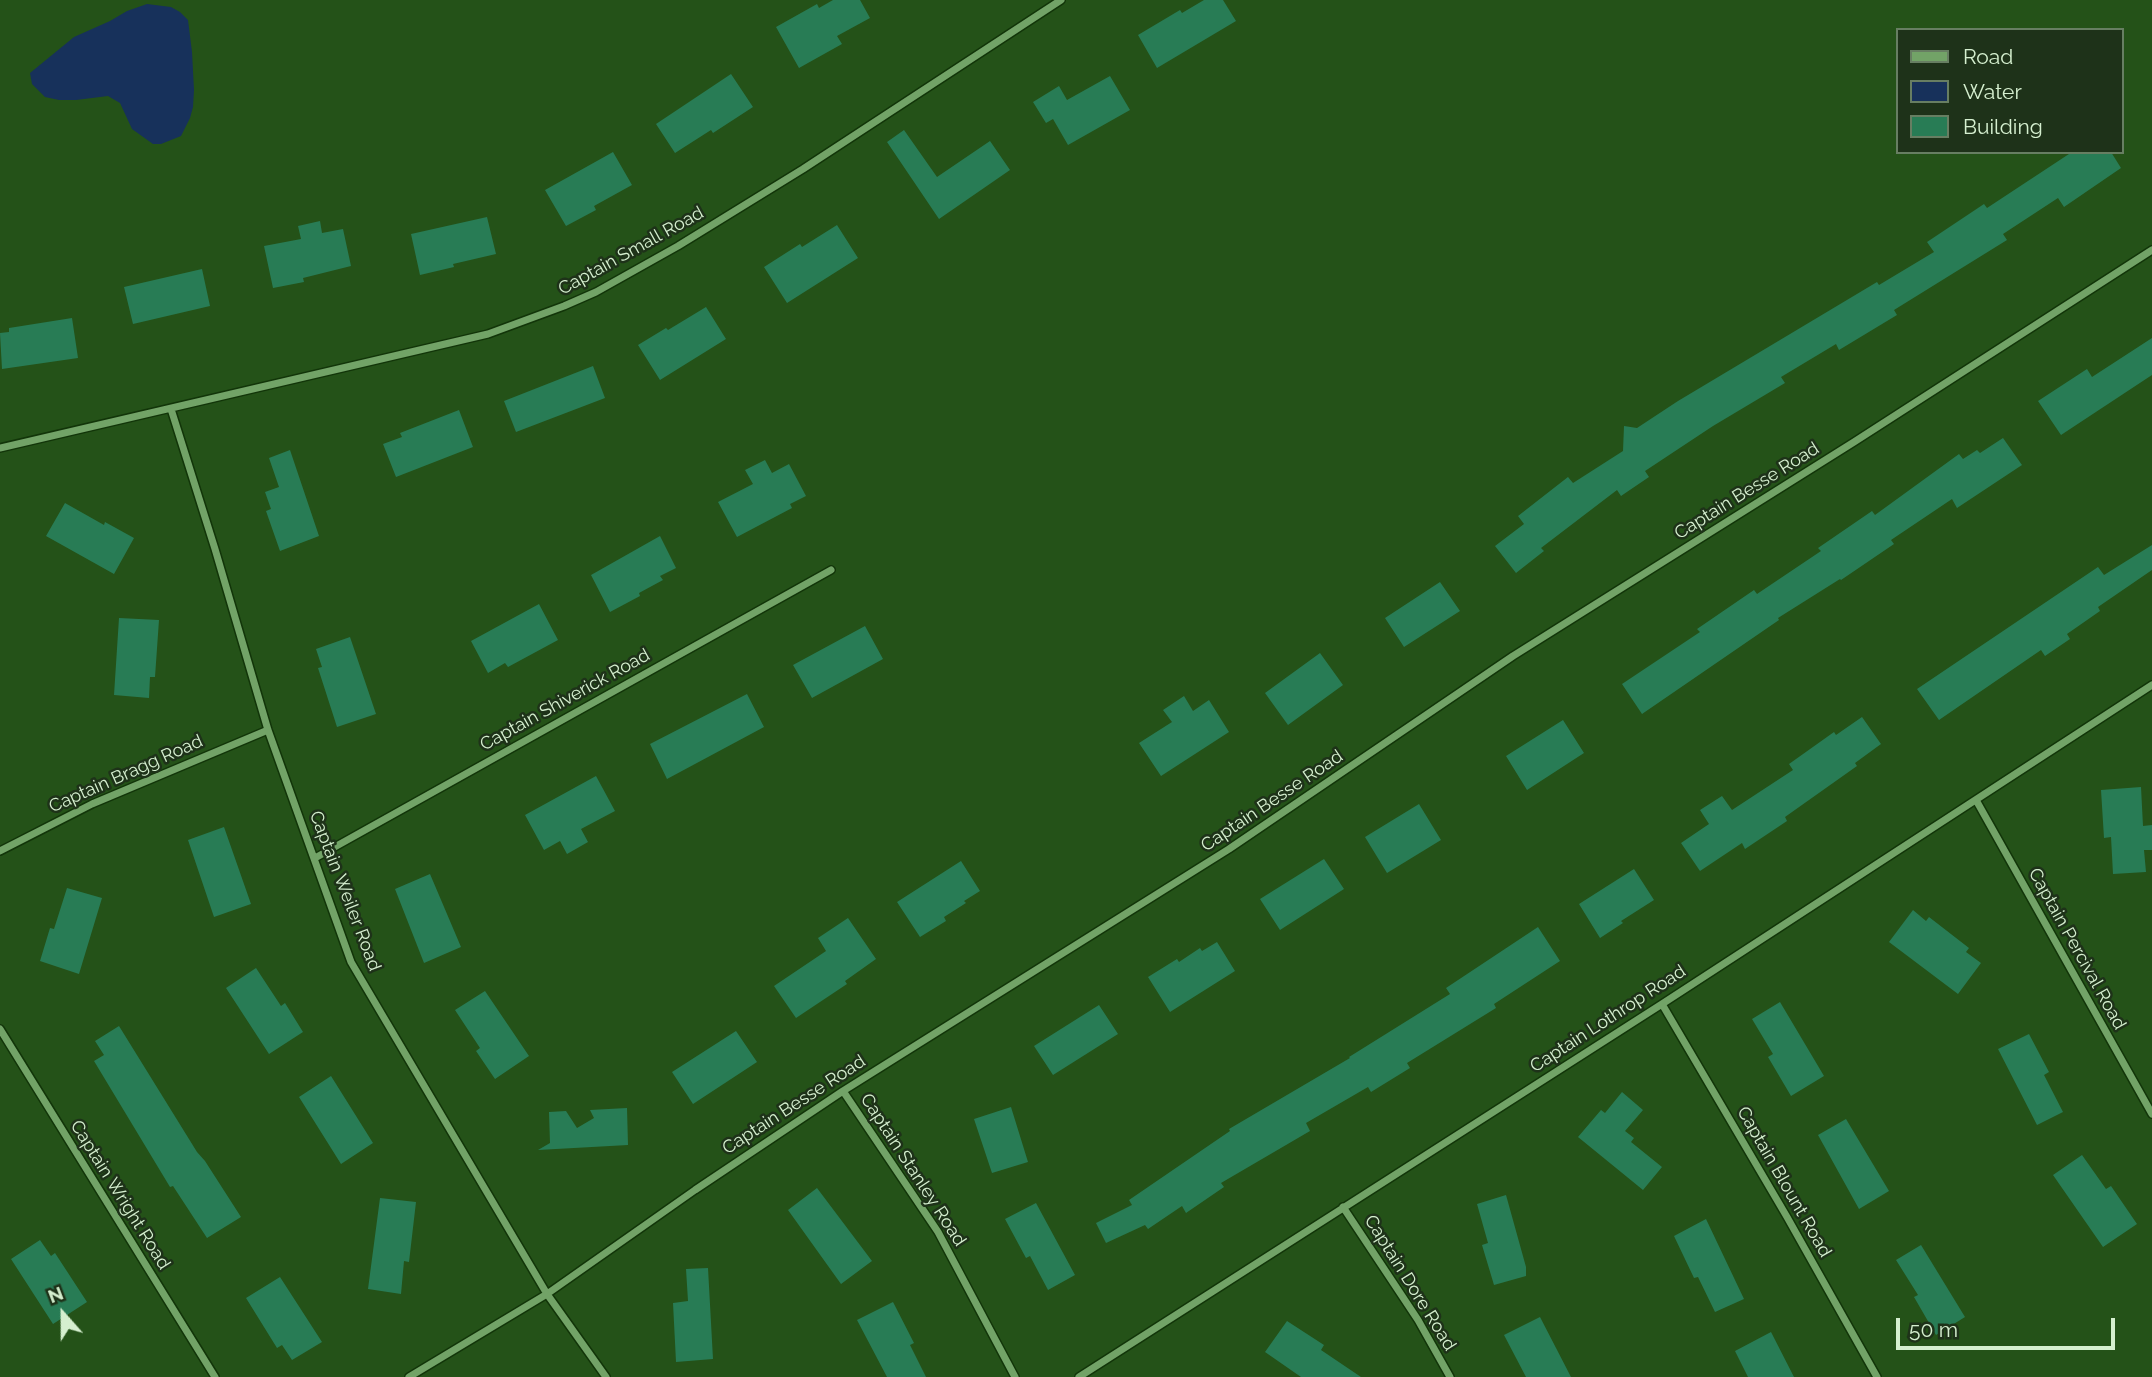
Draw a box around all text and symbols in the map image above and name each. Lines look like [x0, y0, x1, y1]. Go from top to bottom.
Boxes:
legend [1896, 28, 2124, 154]
text: Road [1963, 44, 2013, 69]
text: Water [1963, 79, 2022, 104]
text: Building [1963, 114, 2043, 139]
street label: Captain Small Road [555, 202, 707, 300]
street label: Captain Besse Road [1671, 438, 1823, 544]
street label: Captain Shiverick Road [476, 644, 654, 756]
street label: Captain Bragg Road [46, 730, 206, 818]
street label: Captain Besse Road [1197, 746, 1347, 856]
street label: Captain Weiler Road [305, 808, 385, 974]
street label: Captain Percival Road [2024, 865, 2130, 1033]
street label: Captain Lothrop Road [1526, 961, 1690, 1077]
street label: Captain Besse Road [718, 1051, 870, 1159]
street label: Captain Stanley Road [856, 1090, 970, 1250]
street label: Captain Blount Road [1732, 1103, 1836, 1261]
street label: Captain Wright Road [65, 1117, 175, 1273]
street label: Captain Dore Road [1360, 1211, 1460, 1355]
north arrow [28, 1279, 98, 1349]
text: N [45, 1282, 66, 1307]
scale bar [1900, 1304, 2119, 1348]
text: 50 m [1909, 1317, 1958, 1342]

